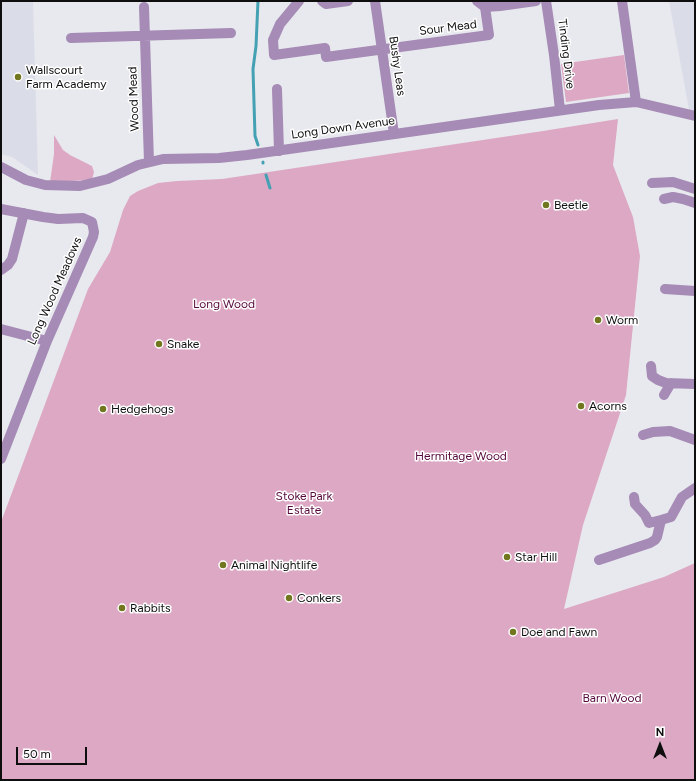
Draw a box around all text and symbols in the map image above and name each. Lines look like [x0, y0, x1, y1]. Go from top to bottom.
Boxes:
street label: Sour Mead [418, 17, 478, 39]
street label: Tinding Drive [555, 18, 577, 90]
street label: Bushy Leas [386, 35, 408, 97]
place label: Wallscourt Farm Academy [26, 63, 106, 91]
street label: Wood Mead [126, 66, 142, 132]
marker: Wallscourt Farm Academy [13, 72, 23, 82]
street label: Long Down Avenue [290, 114, 396, 142]
place label: Beetle [554, 198, 588, 212]
marker: Beetle [541, 200, 551, 210]
street label: Long Wood Meadows [25, 235, 85, 347]
park label: Long Wood [193, 297, 255, 311]
place label: Worm [606, 313, 638, 327]
marker: Worm [593, 315, 603, 325]
place label: Snake [167, 337, 199, 351]
marker: Snake [154, 339, 164, 349]
place label: Acorns [589, 399, 627, 413]
marker: Acorns [576, 401, 586, 411]
place label: Hedgehogs [111, 402, 173, 416]
marker: Hedgehogs [98, 404, 108, 414]
park label: Hermitage Wood [415, 449, 507, 463]
park label: Stoke Park Estate [276, 489, 332, 517]
place label: Star Hill [515, 550, 557, 564]
marker: Star Hill [502, 552, 512, 562]
place label: Animal Nightlife [231, 558, 317, 572]
marker: Animal Nightlife [218, 560, 228, 570]
place label: Conkers [297, 591, 341, 605]
marker: Conkers [284, 593, 294, 603]
place label: Rabbits [130, 601, 171, 615]
marker: Rabbits [117, 603, 127, 613]
place label: Doe and Fawn [521, 625, 597, 639]
marker: Doe and Fawn [508, 627, 518, 637]
park label: Barn Wood [582, 691, 642, 705]
north arrow [640, 725, 680, 765]
text: N [656, 726, 664, 739]
scale bar [18, 739, 89, 765]
text: 50 m [23, 747, 51, 761]

